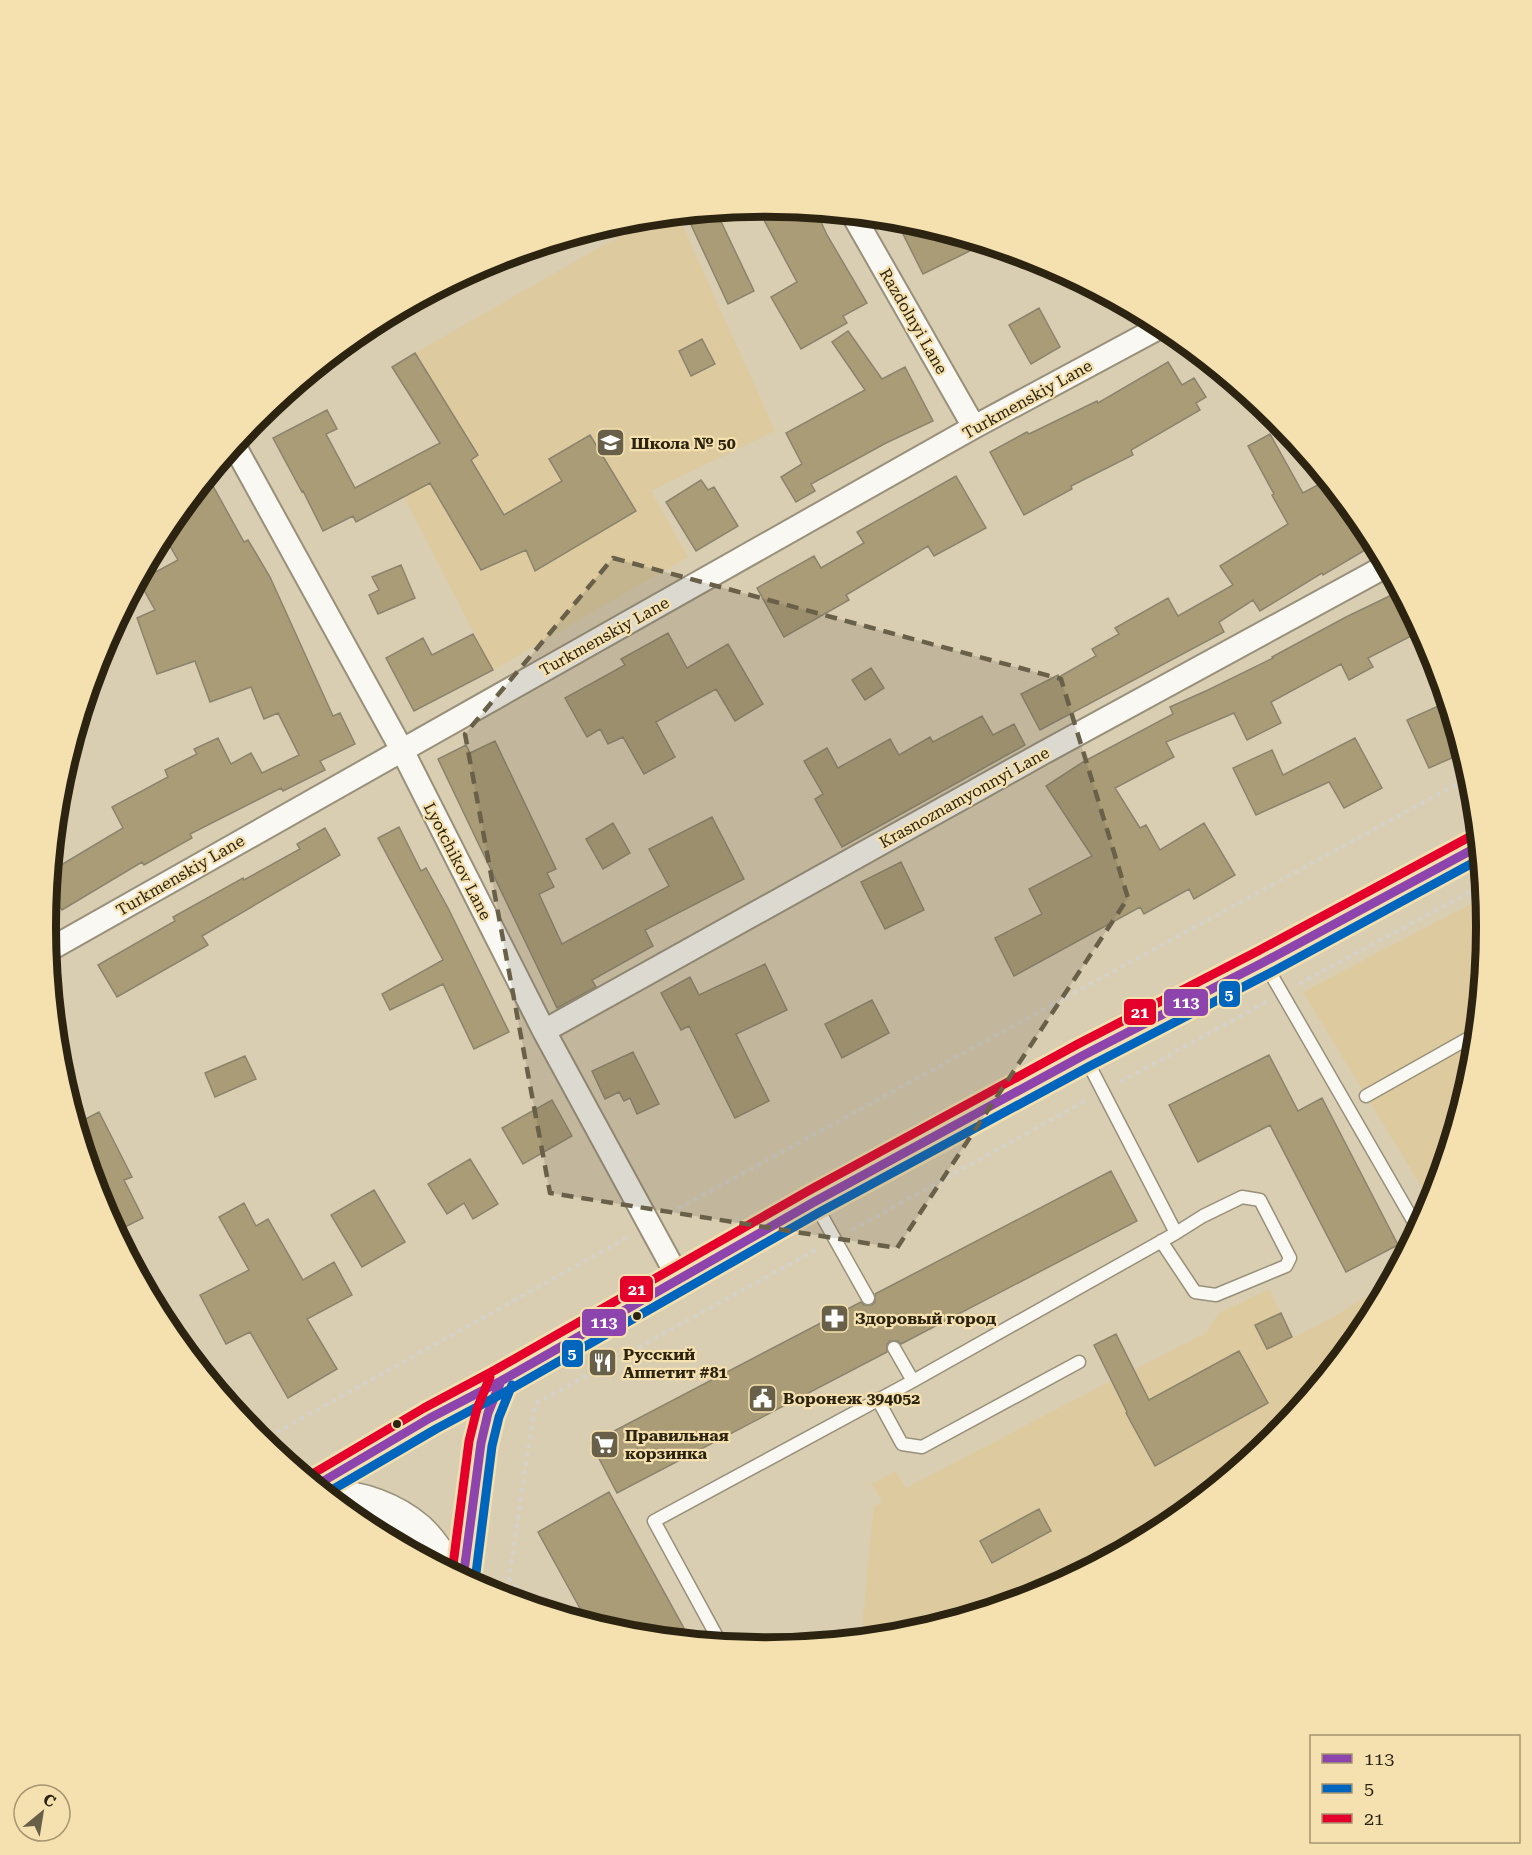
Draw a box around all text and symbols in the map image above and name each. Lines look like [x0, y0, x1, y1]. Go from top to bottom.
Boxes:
street label: Razdolnyi Lane [876, 265, 952, 378]
street label: Turkmenskiy Lane [959, 356, 1096, 443]
school or university icon: Школа № 50 [594, 427, 626, 459]
place label: Школа № 50 [631, 434, 736, 453]
street label: Turkmenskiy Lane [536, 593, 673, 680]
street label: Krasnoznamyonnyi Lane [876, 743, 1053, 852]
street label: Lyotchikov Lane [420, 799, 495, 923]
street label: Turkmenskiy Lane [113, 831, 248, 920]
line badge: 5 [1218, 980, 1241, 1008]
text: 5 [1225, 985, 1234, 1004]
line badge: 113 [1163, 988, 1209, 1017]
text: 113 [1173, 993, 1199, 1012]
line badge: 21 [1123, 998, 1157, 1026]
text: 21 [1131, 1003, 1149, 1022]
line badge: 21 [619, 1275, 654, 1303]
text: 21 [628, 1280, 646, 1299]
pharmacy icon: Здоровый город [818, 1302, 850, 1334]
line badge: 113 [581, 1308, 627, 1337]
place label: Здоровый город [855, 1309, 996, 1328]
unlabelled marker [631, 1310, 643, 1322]
text: 113 [591, 1313, 617, 1332]
line badge: 5 [561, 1339, 584, 1368]
text: 5 [568, 1344, 577, 1363]
place label: Русский Аппетит #81 [623, 1345, 728, 1382]
restaurant icon: Русский Аппетит #81 [586, 1347, 618, 1379]
public building icon: Воронеж 394052 [746, 1382, 778, 1414]
place label: Воронеж 394052 [783, 1389, 920, 1408]
unlabelled marker [391, 1418, 403, 1430]
place label: Правильная корзинка [625, 1426, 729, 1463]
supermarket icon: Правильная корзинка [588, 1428, 620, 1460]
legend [1310, 1735, 1520, 1843]
text: 113 [1364, 1748, 1394, 1769]
text: 5 [1364, 1778, 1374, 1799]
north arrow [12, 1783, 72, 1843]
text: С [40, 1789, 59, 1811]
text: 21 [1364, 1808, 1384, 1829]

